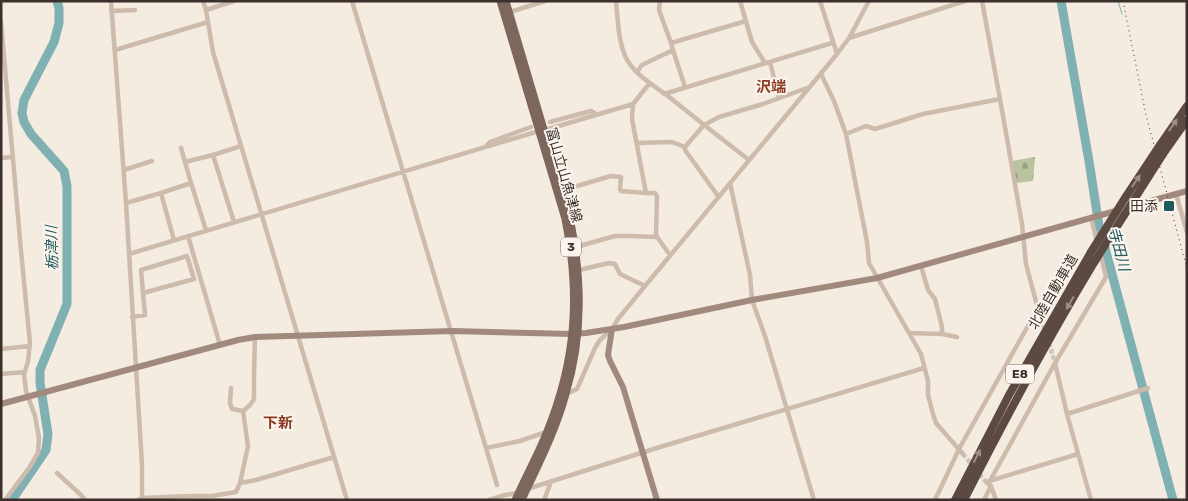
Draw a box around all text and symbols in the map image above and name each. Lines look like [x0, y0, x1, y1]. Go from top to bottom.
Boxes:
district label: 沢端 [756, 78, 786, 96]
one-way arrow [1168, 119, 1178, 132]
street label: 富山立山魚津線 [542, 126, 586, 224]
one-way arrow [1131, 175, 1141, 188]
place label: 田添 [1130, 198, 1158, 215]
marker: 田添 [1162, 199, 1176, 213]
water label: 栃津川 [43, 223, 61, 271]
water label: 寺田川 [1104, 225, 1134, 275]
road number: 3 [561, 238, 581, 256]
street label: 北陸自動車道 [1025, 251, 1081, 333]
one-way arrow [1066, 296, 1075, 309]
road number: E8 [1006, 364, 1034, 384]
district label: 下新 [263, 414, 293, 432]
one-way arrow [973, 449, 981, 464]

